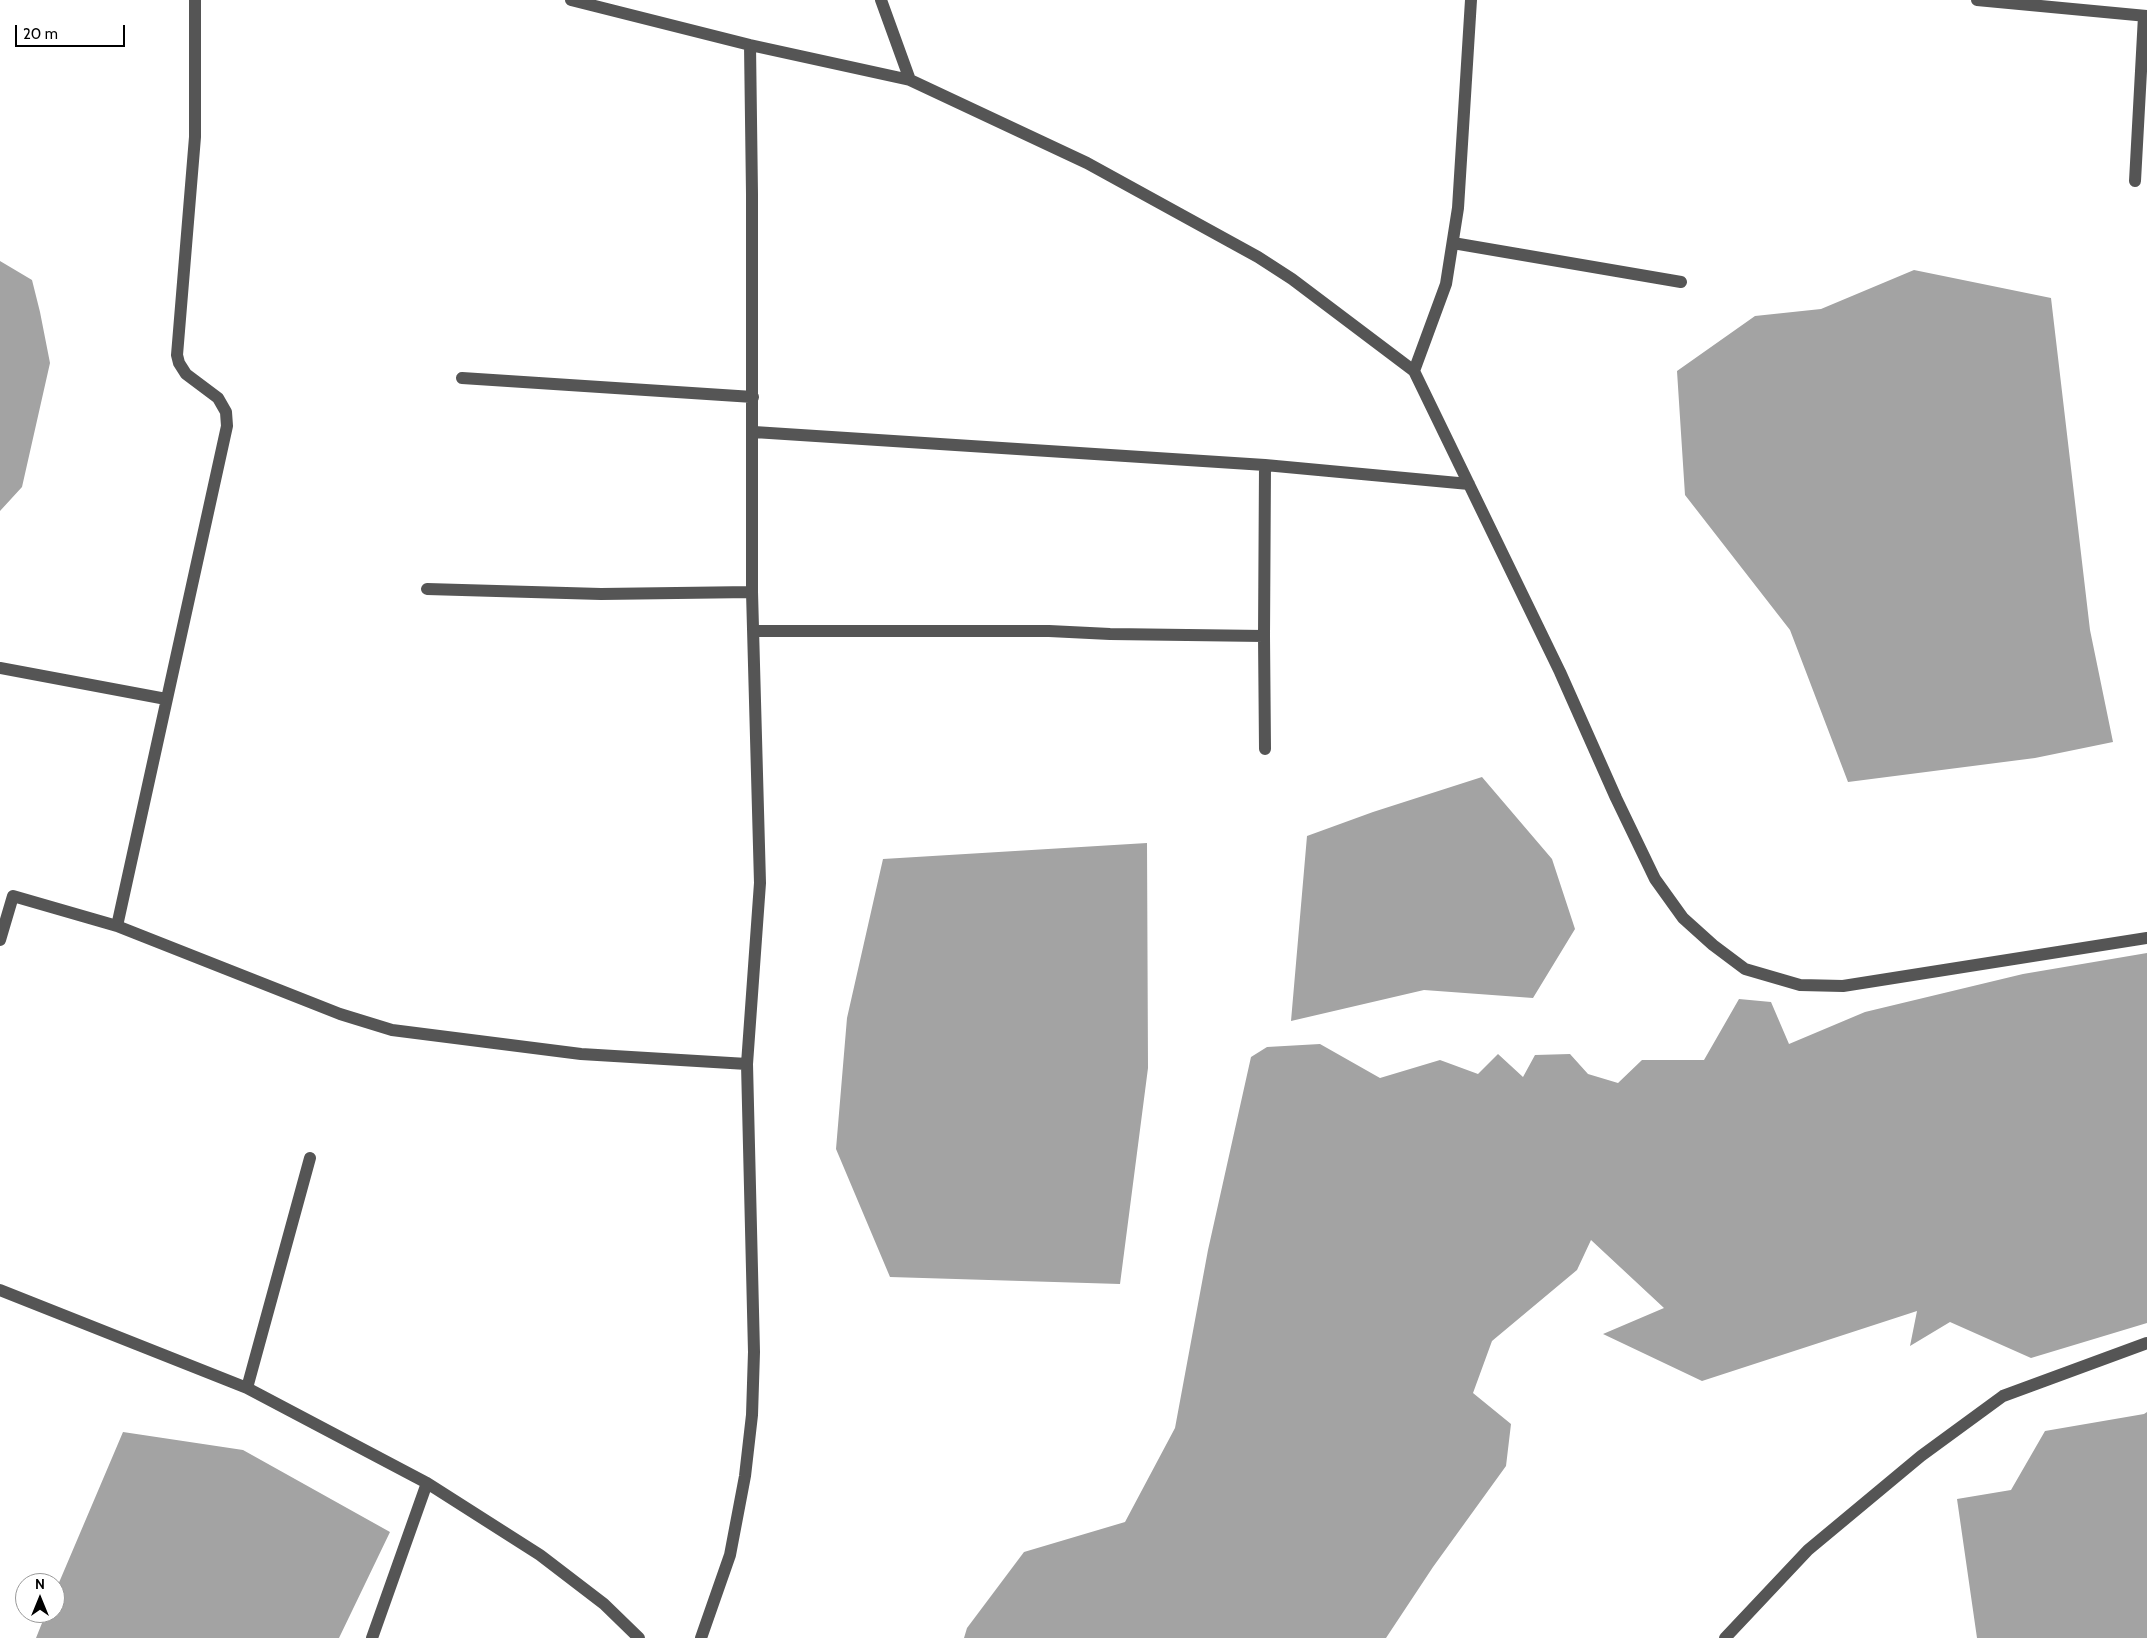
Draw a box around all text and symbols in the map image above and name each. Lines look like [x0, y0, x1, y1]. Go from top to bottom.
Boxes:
scale bar [18, 15, 128, 47]
text: 20 m [23, 25, 58, 43]
north arrow [15, 1573, 65, 1623]
text: N [35, 1575, 45, 1593]

